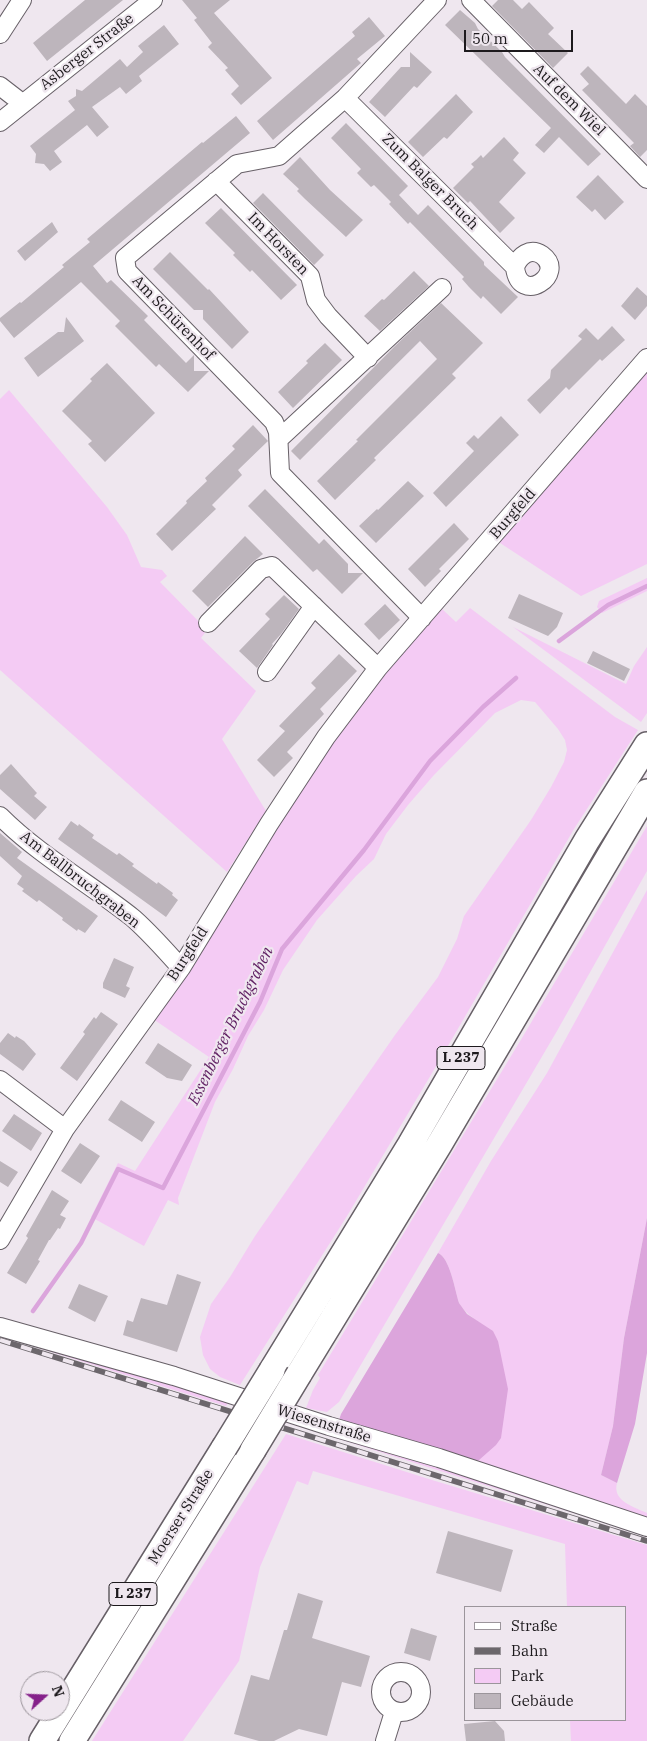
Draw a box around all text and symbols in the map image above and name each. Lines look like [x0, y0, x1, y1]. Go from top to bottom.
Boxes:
street label: Asberger Straße [36, 10, 138, 94]
scale bar [467, 20, 576, 52]
text: 50 m [472, 29, 508, 48]
street label: Auf dem Wiel [529, 60, 609, 140]
street label: Zum Balger Bruch [378, 130, 482, 234]
street label: Im Horsten [244, 209, 312, 279]
street label: Am Schürenhof [128, 272, 218, 364]
street label: Burgfeld [486, 485, 540, 543]
street label: Am Ballbruchgraben [16, 828, 144, 932]
street label: Burgfeld [164, 924, 212, 984]
water label: Essenberger Bruchgraben [184, 944, 278, 1108]
road number: L 237 [437, 1046, 485, 1070]
street label: Wiesenstraße [275, 1401, 373, 1447]
street label: Moerser Straße [145, 1466, 217, 1568]
road number: L 237 [109, 1582, 157, 1606]
legend [464, 1606, 627, 1721]
text: Straße [511, 1616, 558, 1635]
text: Bahn [511, 1641, 548, 1660]
text: Park [511, 1666, 544, 1685]
north arrow [20, 1671, 70, 1721]
text: N [48, 1683, 69, 1699]
text: Gebäude [511, 1691, 574, 1710]

